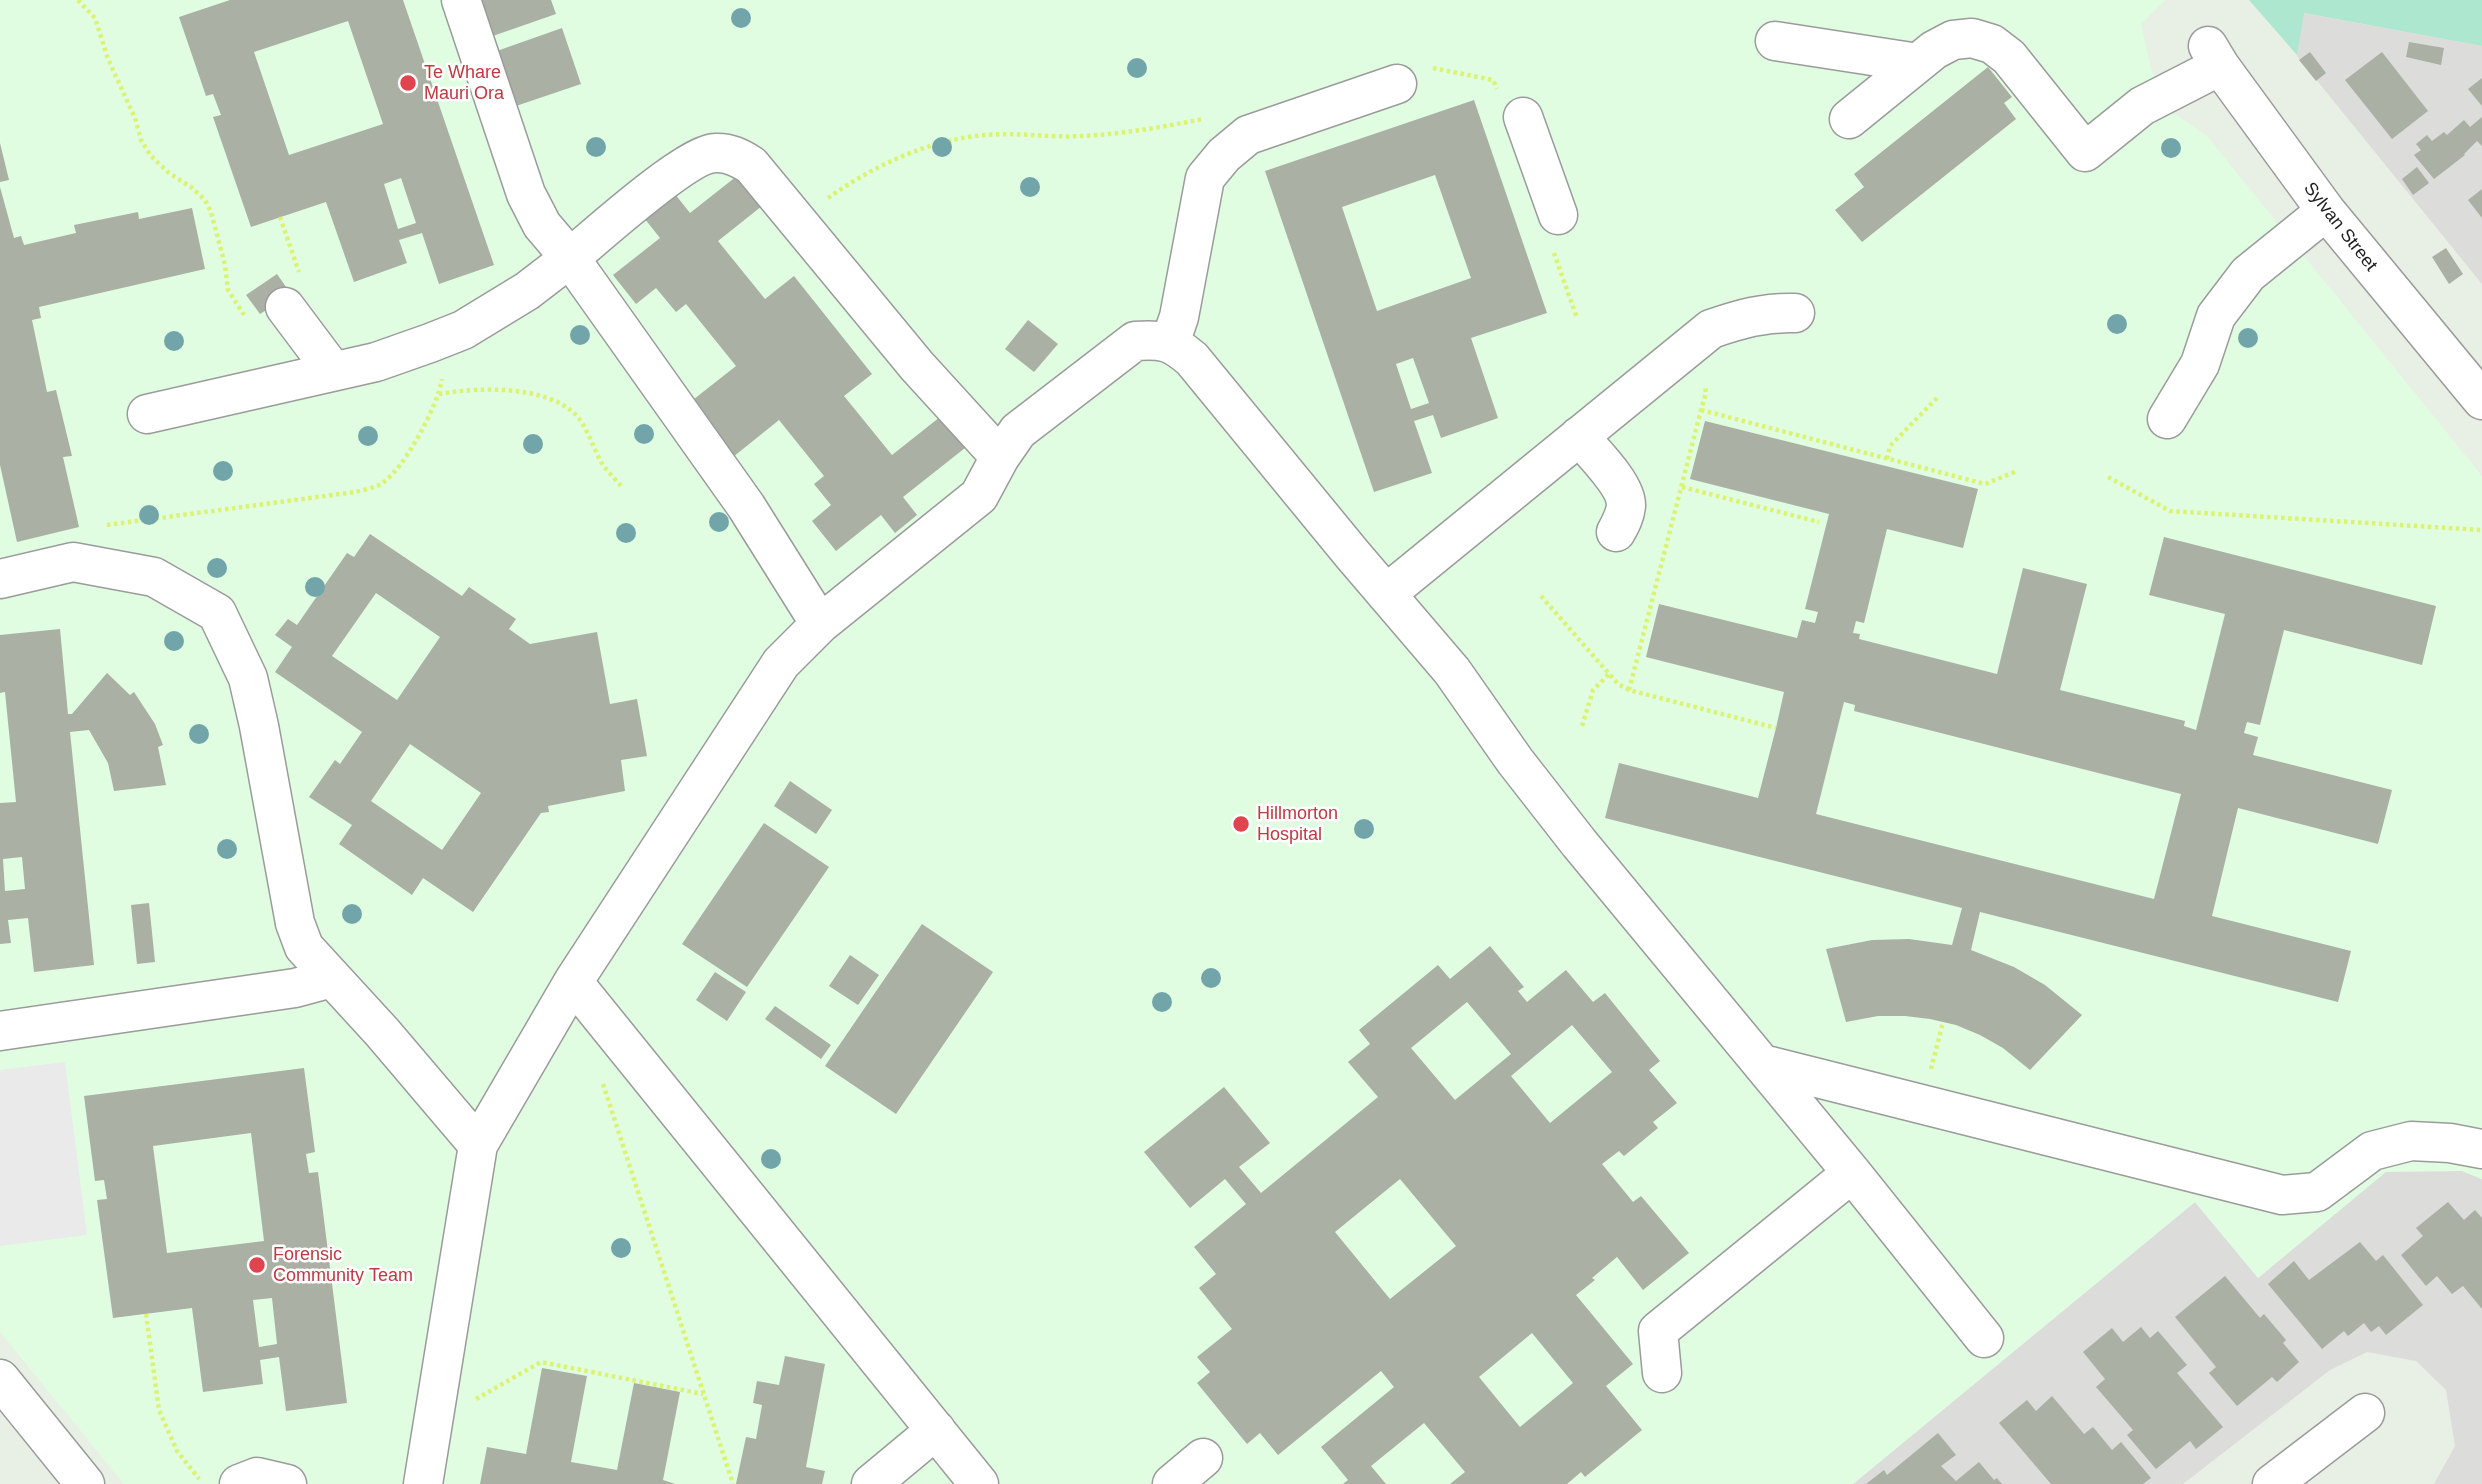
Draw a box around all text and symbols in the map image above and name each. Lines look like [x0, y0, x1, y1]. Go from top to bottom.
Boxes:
place label: Te Whare Mauri Ora [424, 62, 504, 104]
marker: Te Whare Mauri Ora [398, 73, 418, 93]
street label: Sylvan Street [2299, 178, 2381, 276]
place label: Hillmorton Hospital [1257, 803, 1338, 846]
marker: Hillmorton Hospital [1231, 814, 1251, 834]
place label: Forensic Community Team [273, 1244, 413, 1286]
marker: Forensic Community Team [247, 1255, 267, 1275]

